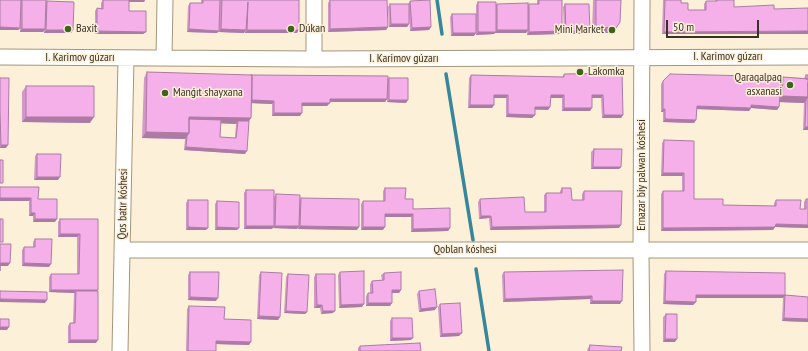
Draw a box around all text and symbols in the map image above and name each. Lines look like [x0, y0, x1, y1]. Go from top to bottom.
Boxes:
scale bar [668, 12, 761, 38]
text: 50 m [673, 19, 694, 34]
place label: Baxit [76, 22, 97, 36]
place label: Dúkan [299, 22, 325, 36]
place label: Mini Market [555, 23, 604, 37]
marker: Baxit [63, 24, 73, 34]
marker: Dúkan [286, 24, 296, 34]
marker: Mini Market [607, 25, 617, 35]
street label: I. Karimov gúzarı [693, 50, 763, 64]
street label: I. Karimov gúzarı [45, 51, 115, 65]
street label: I. Karimov gúzarı [369, 52, 439, 66]
place label: Lakomka [588, 65, 625, 79]
marker: Lakomka [575, 67, 585, 77]
place label: Qaraqalpaq asxanasi [735, 71, 782, 99]
marker: Qaraqalpaq asxanasi [785, 80, 795, 90]
place label: Manǵıt shayxana [173, 86, 243, 100]
marker: Manǵıt shayxana [160, 88, 170, 98]
street label: Ernazar biy palwan kóshesi [635, 119, 649, 231]
street label: Qos batır kóshesi [115, 168, 131, 240]
street label: Qoblan kóshesi [433, 243, 497, 257]

